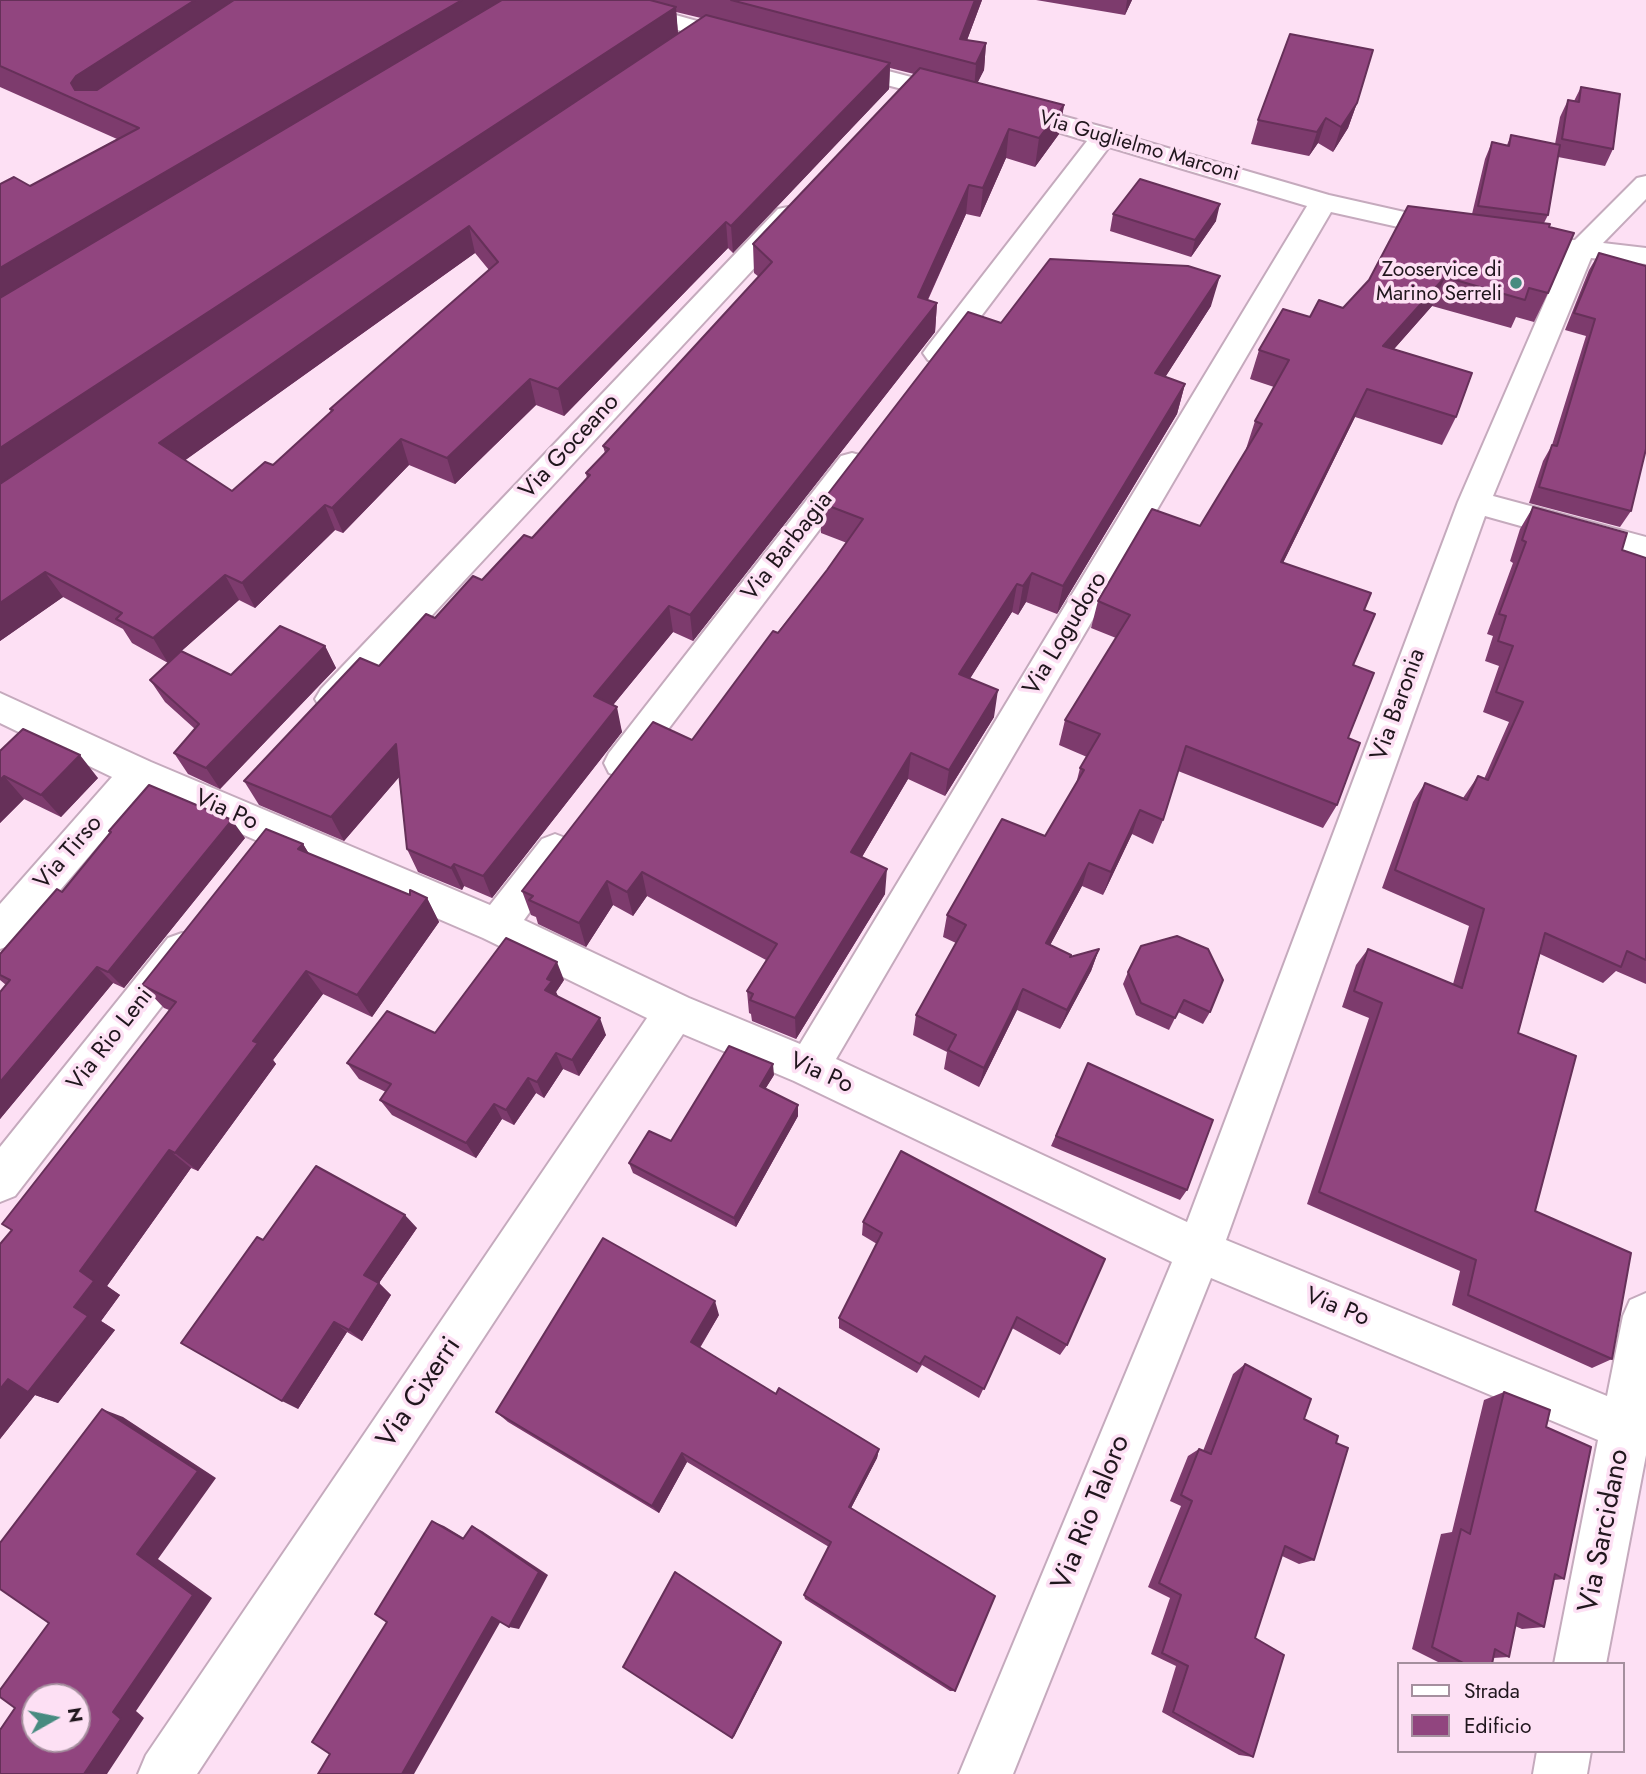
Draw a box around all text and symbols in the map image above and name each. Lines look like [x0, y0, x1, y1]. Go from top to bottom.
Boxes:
street label: Via Guglielmo Marconi [1036, 106, 1242, 188]
place label: Zooservice di Marino Serreli [1376, 258, 1502, 308]
marker: Zooservice di Marino Serreli [1508, 275, 1524, 291]
street label: Via Goceano [514, 388, 626, 506]
street label: Via Barbagia [736, 487, 840, 607]
street label: Via Logudoro [1018, 567, 1114, 701]
street label: Via Baronia [1365, 645, 1433, 765]
street label: Via Po [190, 784, 262, 838]
street label: Via Tirso [29, 810, 109, 896]
street label: Via Rio Leni [62, 983, 160, 1097]
street label: Via Po [785, 1047, 857, 1101]
street label: Via Po [1301, 1282, 1373, 1334]
street label: Via Cixerri [371, 1331, 469, 1455]
street label: Via Rio Taloro [1046, 1431, 1138, 1595]
street label: Via Sarcidano [1573, 1446, 1637, 1616]
legend [1398, 1662, 1625, 1753]
text: Strada [1464, 1676, 1520, 1706]
north arrow [21, 1683, 91, 1753]
text: N [61, 1705, 90, 1725]
text: Edificio [1464, 1711, 1531, 1741]

